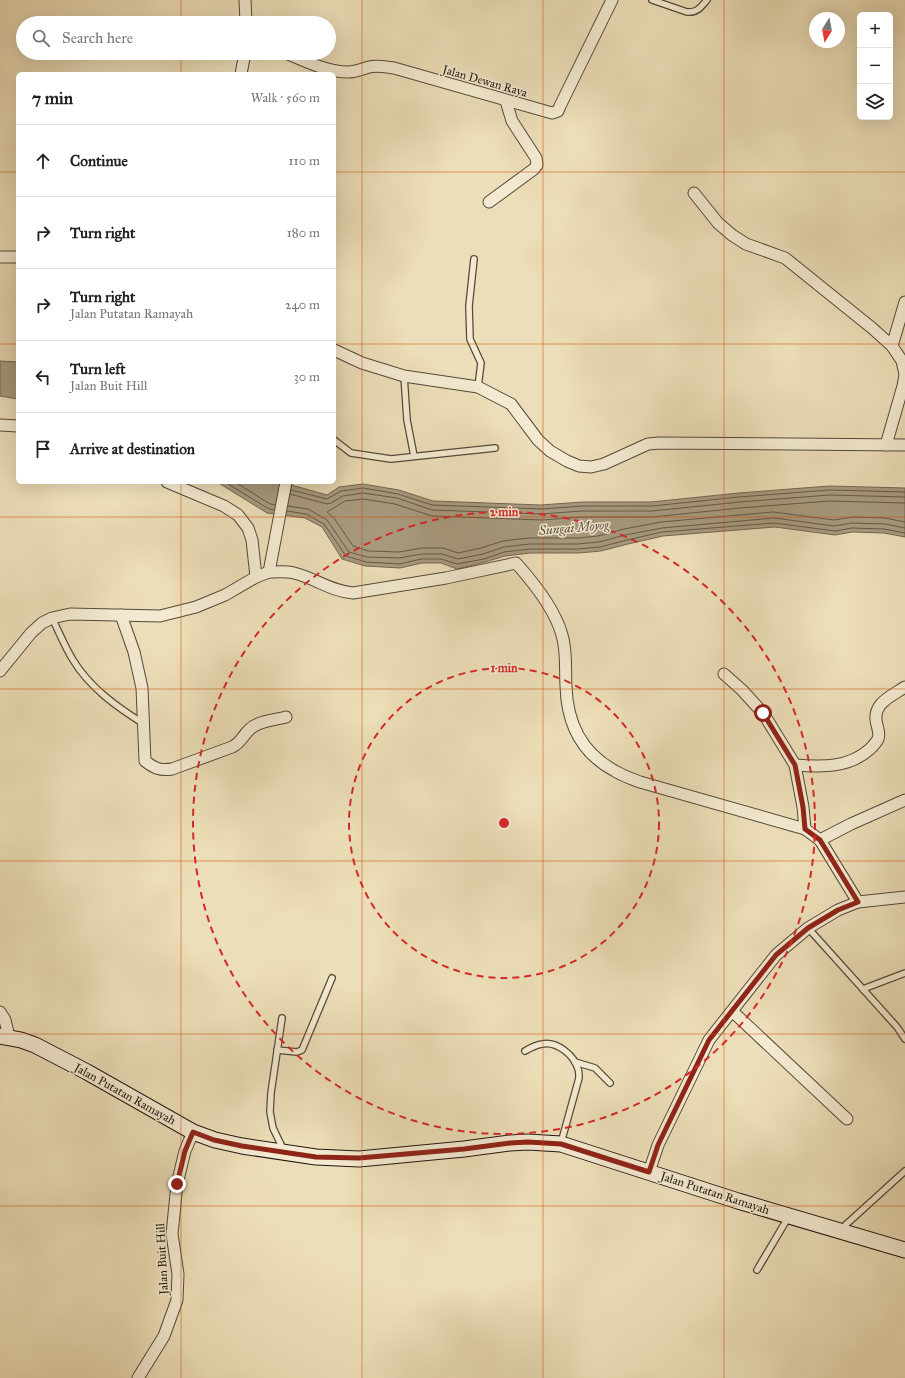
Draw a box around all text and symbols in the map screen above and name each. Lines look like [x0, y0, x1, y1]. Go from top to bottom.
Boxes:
north arrow [809, 12, 845, 48]
map controls [857, 12, 893, 120]
button: + [857, 12, 893, 48]
search box [16, 16, 336, 60]
icon: search [30, 27, 52, 49]
text: Search here [62, 29, 133, 47]
button: − [857, 48, 893, 84]
street label: Jalan Dewan Raya [439, 62, 530, 101]
button: layers [857, 84, 893, 120]
text: 7 min [32, 88, 73, 109]
text: Walk · 560 m [251, 90, 320, 106]
icon: ahead [32, 150, 54, 172]
text: Continue [70, 152, 128, 170]
text: 110 m [288, 153, 320, 169]
icon: right [32, 222, 54, 244]
text: Turn right [70, 224, 135, 242]
text: 180 m [287, 225, 320, 241]
text: Turn right [70, 288, 135, 306]
icon: right [32, 294, 54, 316]
text: 240 m [285, 297, 320, 313]
text: Jalan Putatan Ramayah [70, 306, 193, 322]
text: Turn left [70, 360, 126, 378]
icon: left [32, 366, 54, 388]
text: 30 m [294, 369, 320, 385]
text: Jalan Buit Hill [70, 378, 148, 394]
icon: arrive [32, 438, 54, 460]
text: Arrive at destination [70, 440, 195, 458]
text: 2 min [490, 505, 519, 519]
water label: Sungai Moyog [537, 517, 611, 539]
text: 1 min [490, 661, 518, 675]
route start [754, 704, 772, 722]
centre of rings [497, 816, 511, 830]
street label: Jalan Putatan Ramayah [70, 1059, 178, 1129]
street label: Jalan Putatan Ramayah [656, 1168, 772, 1218]
route end [168, 1175, 186, 1193]
street label: Jalan Buit Hill [153, 1222, 172, 1297]

